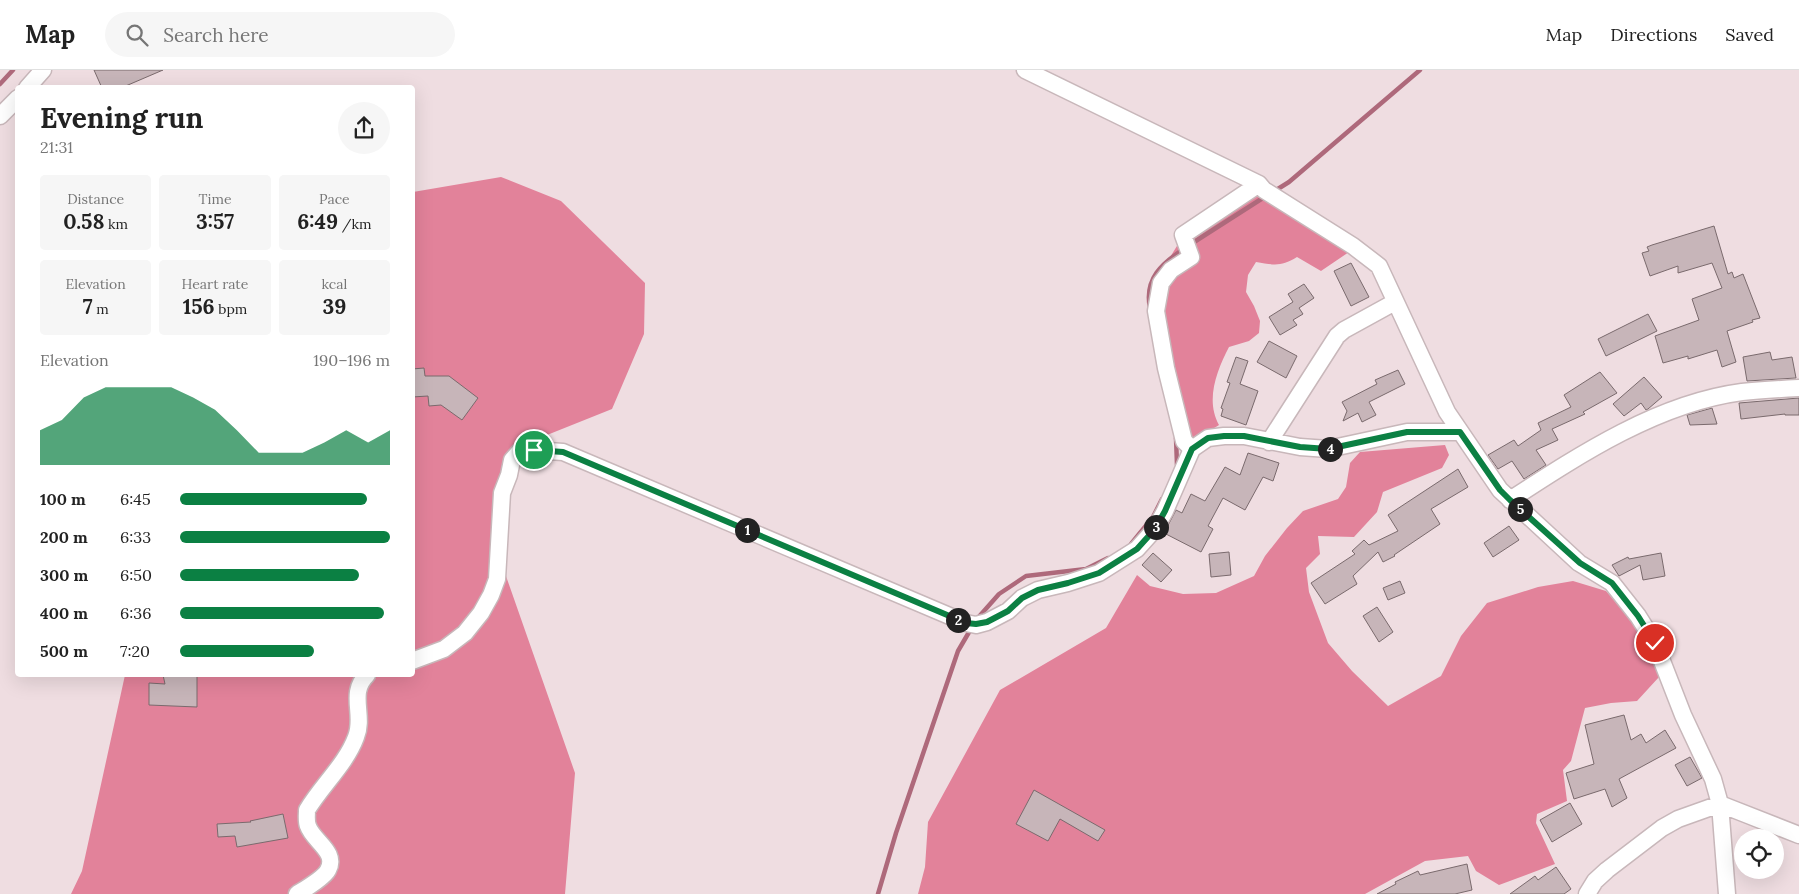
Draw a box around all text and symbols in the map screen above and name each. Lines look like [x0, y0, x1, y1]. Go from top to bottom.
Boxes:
search box [105, 12, 455, 57]
text: Map [25, 19, 75, 50]
icon: search [123, 21, 151, 49]
text: Search here [163, 23, 269, 47]
text: Map [1546, 23, 1582, 46]
text: Directions [1610, 23, 1697, 46]
text: Saved [1725, 23, 1774, 46]
text: Evening run [40, 100, 203, 136]
button: share [338, 102, 390, 154]
text: 21:31 [40, 137, 73, 157]
text: Distance [67, 190, 124, 208]
text: Time [198, 190, 231, 208]
text: Pace [319, 190, 350, 208]
text: 0.58 [63, 208, 104, 235]
text: 3:57 [196, 208, 234, 235]
text: 6:49 [297, 208, 338, 235]
text: km [104, 215, 128, 233]
text: /km [338, 215, 371, 233]
text: Elevation [66, 275, 126, 293]
text: Heart rate [182, 275, 248, 293]
text: kcal [321, 275, 347, 293]
text: 7 [83, 293, 92, 320]
text: 156 [183, 293, 215, 320]
text: 39 [322, 293, 346, 320]
text: m [92, 300, 109, 318]
text: bpm [215, 300, 247, 318]
text: Elevation [40, 350, 109, 370]
text: 190–196 m [313, 350, 390, 370]
pin [513, 429, 555, 471]
icon: arrive [520, 436, 548, 464]
pin: 4 [1318, 436, 1342, 462]
text: 4 [1327, 440, 1334, 458]
text: 100 m [40, 489, 86, 509]
text: 6:45 [120, 489, 151, 509]
pin: 5 [1508, 496, 1532, 522]
text: 5 [1517, 500, 1524, 518]
pin: 3 [1144, 514, 1168, 540]
pin: 1 [734, 518, 760, 542]
text: 3 [1153, 518, 1160, 536]
text: 1 [745, 521, 750, 539]
text: 200 m [40, 527, 88, 547]
text: 6:33 [120, 527, 151, 547]
text: 300 m [40, 565, 88, 585]
text: 6:50 [120, 565, 152, 585]
text: 400 m [40, 603, 88, 623]
text: 6:36 [120, 603, 151, 623]
pin: 2 [946, 608, 970, 632]
text: 2 [955, 611, 962, 629]
pin [1634, 622, 1676, 664]
icon: check [1641, 629, 1669, 657]
text: 500 m [40, 641, 88, 661]
text: 7:20 [120, 641, 150, 661]
map controls [1734, 829, 1784, 879]
button: locate [1734, 829, 1784, 879]

